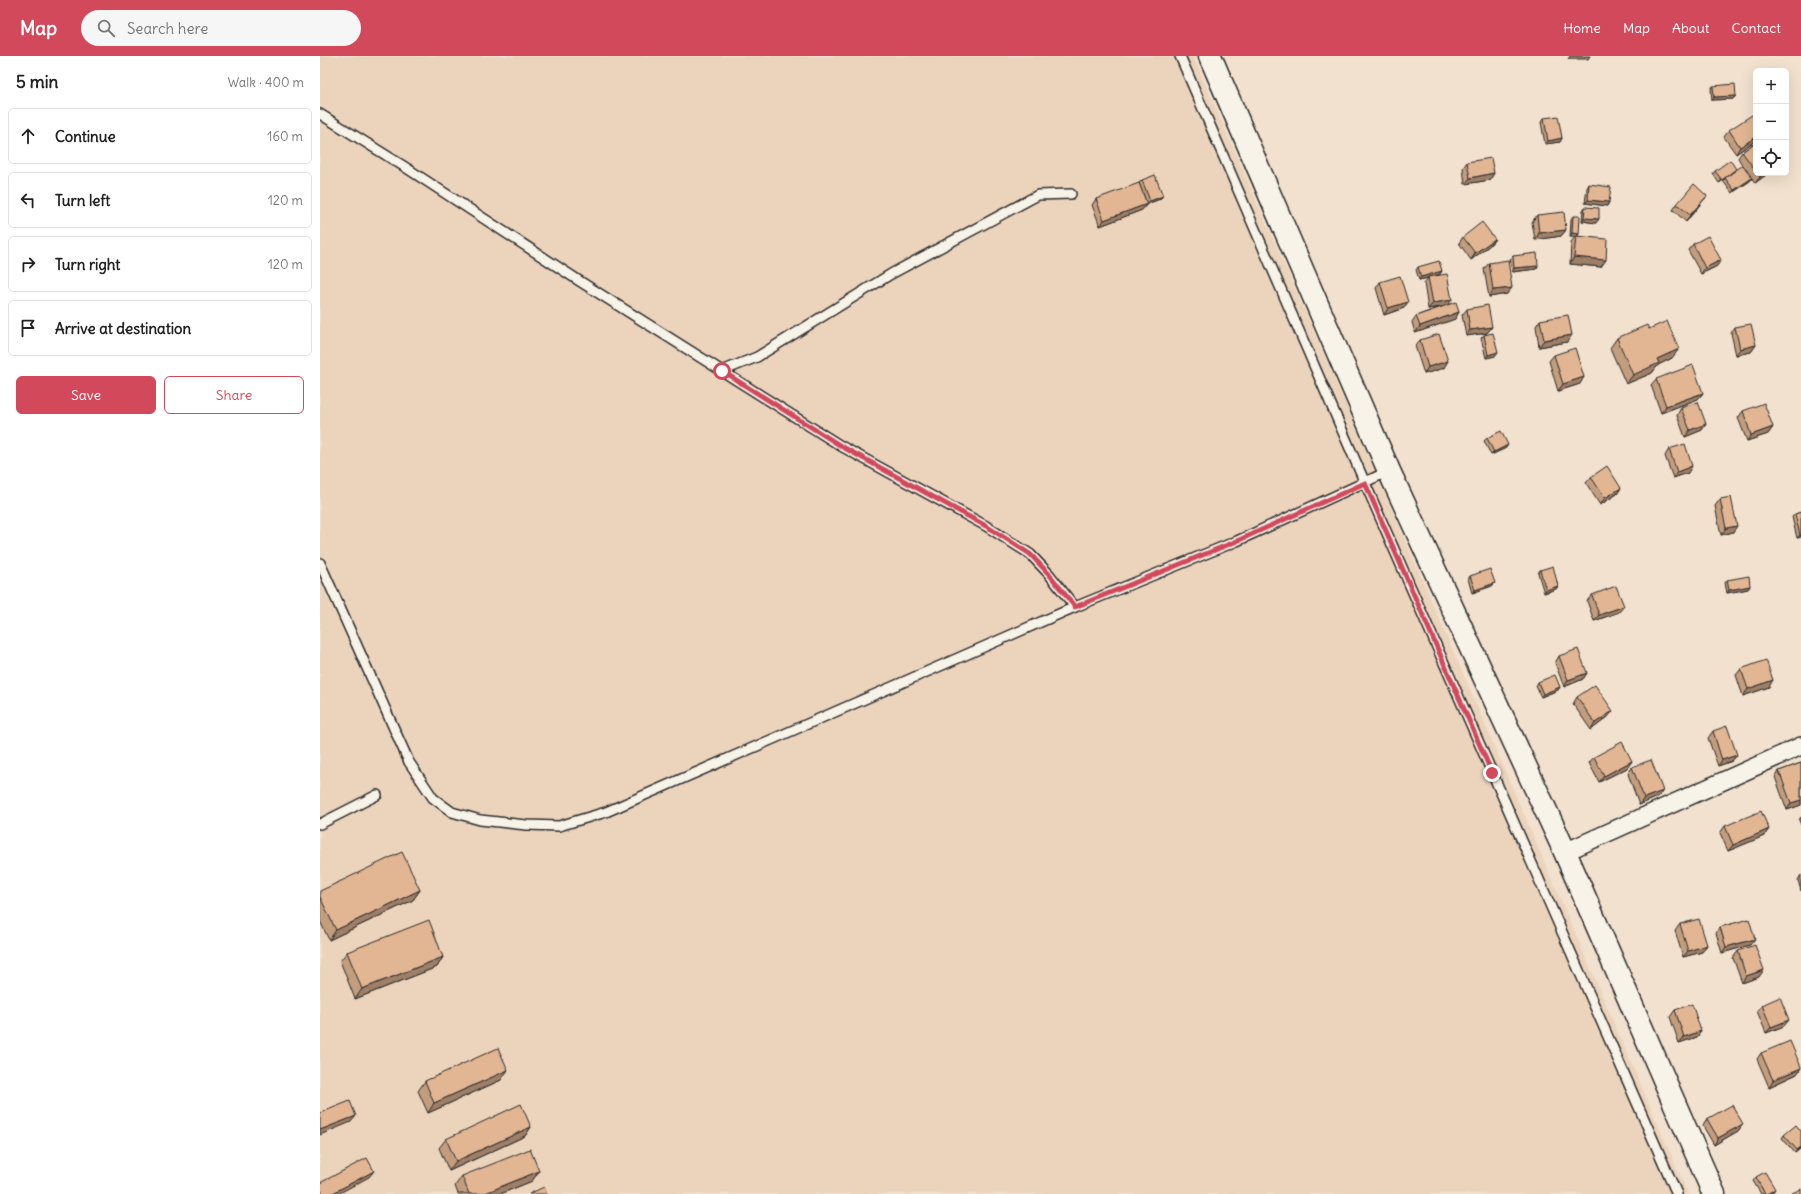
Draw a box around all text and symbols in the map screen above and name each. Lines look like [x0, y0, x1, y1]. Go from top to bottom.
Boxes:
search box [81, 10, 361, 46]
text: Map [20, 16, 57, 40]
icon: search [95, 17, 117, 39]
text: Search here [127, 19, 208, 38]
text: Home [1563, 19, 1601, 37]
text: Map [1623, 19, 1650, 37]
text: About [1672, 19, 1710, 37]
text: Contact [1732, 19, 1781, 37]
map controls [1753, 68, 1789, 176]
button: + [1753, 68, 1789, 104]
text: 5 min [16, 71, 58, 93]
text: Walk · 400 m [227, 74, 304, 91]
button: − [1753, 104, 1789, 140]
icon: ahead [17, 125, 39, 147]
text: Continue [55, 127, 116, 146]
text: 160 m [267, 128, 303, 145]
button: locate [1753, 140, 1789, 176]
icon: left [17, 189, 39, 211]
text: Turn left [55, 191, 110, 210]
text: 120 m [268, 192, 303, 209]
icon: right [17, 253, 39, 275]
text: Turn right [55, 255, 120, 274]
text: 120 m [268, 256, 303, 273]
icon: arrive [17, 317, 39, 339]
text: Arrive at destination [55, 319, 191, 338]
route start [713, 362, 731, 380]
button: Save [16, 376, 156, 414]
button: Share [164, 376, 304, 414]
route end [1483, 764, 1501, 782]

